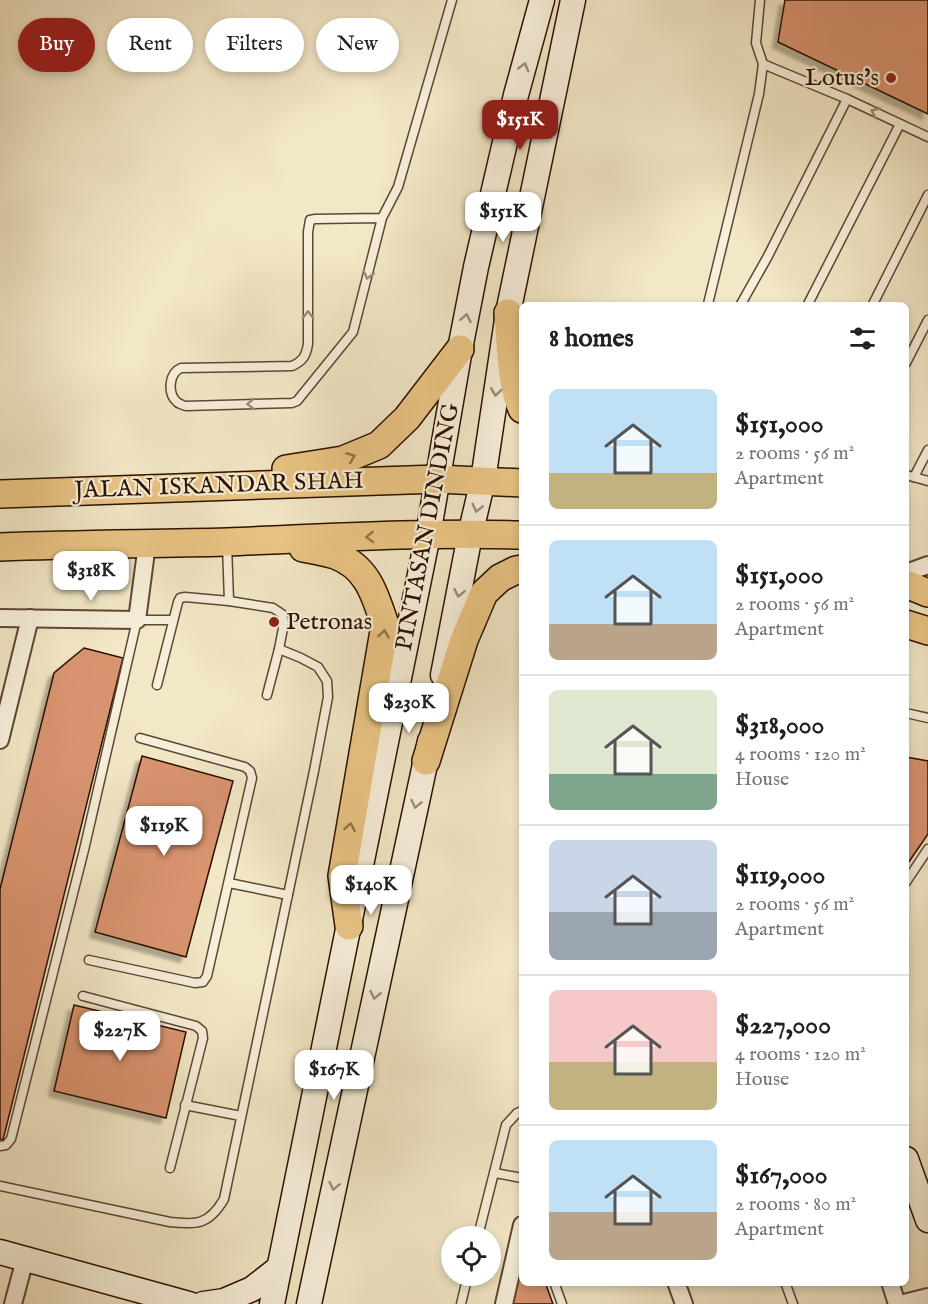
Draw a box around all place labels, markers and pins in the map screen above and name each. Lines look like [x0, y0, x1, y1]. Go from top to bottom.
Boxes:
place label: Lotus's [805, 63, 879, 94]
marker: Lotus's [884, 71, 898, 85]
pin: $151K [478, 100, 562, 151]
pin: $151K [461, 192, 545, 243]
pin: $318K [49, 551, 133, 602]
place label: Petronas [286, 607, 372, 638]
marker: Petronas [267, 615, 281, 629]
pin: $230K [367, 683, 451, 734]
pin: $119K [122, 806, 206, 857]
pin: $140K [329, 865, 413, 916]
pin: $227K [78, 1011, 162, 1062]
pin: $167K [292, 1050, 376, 1101]

